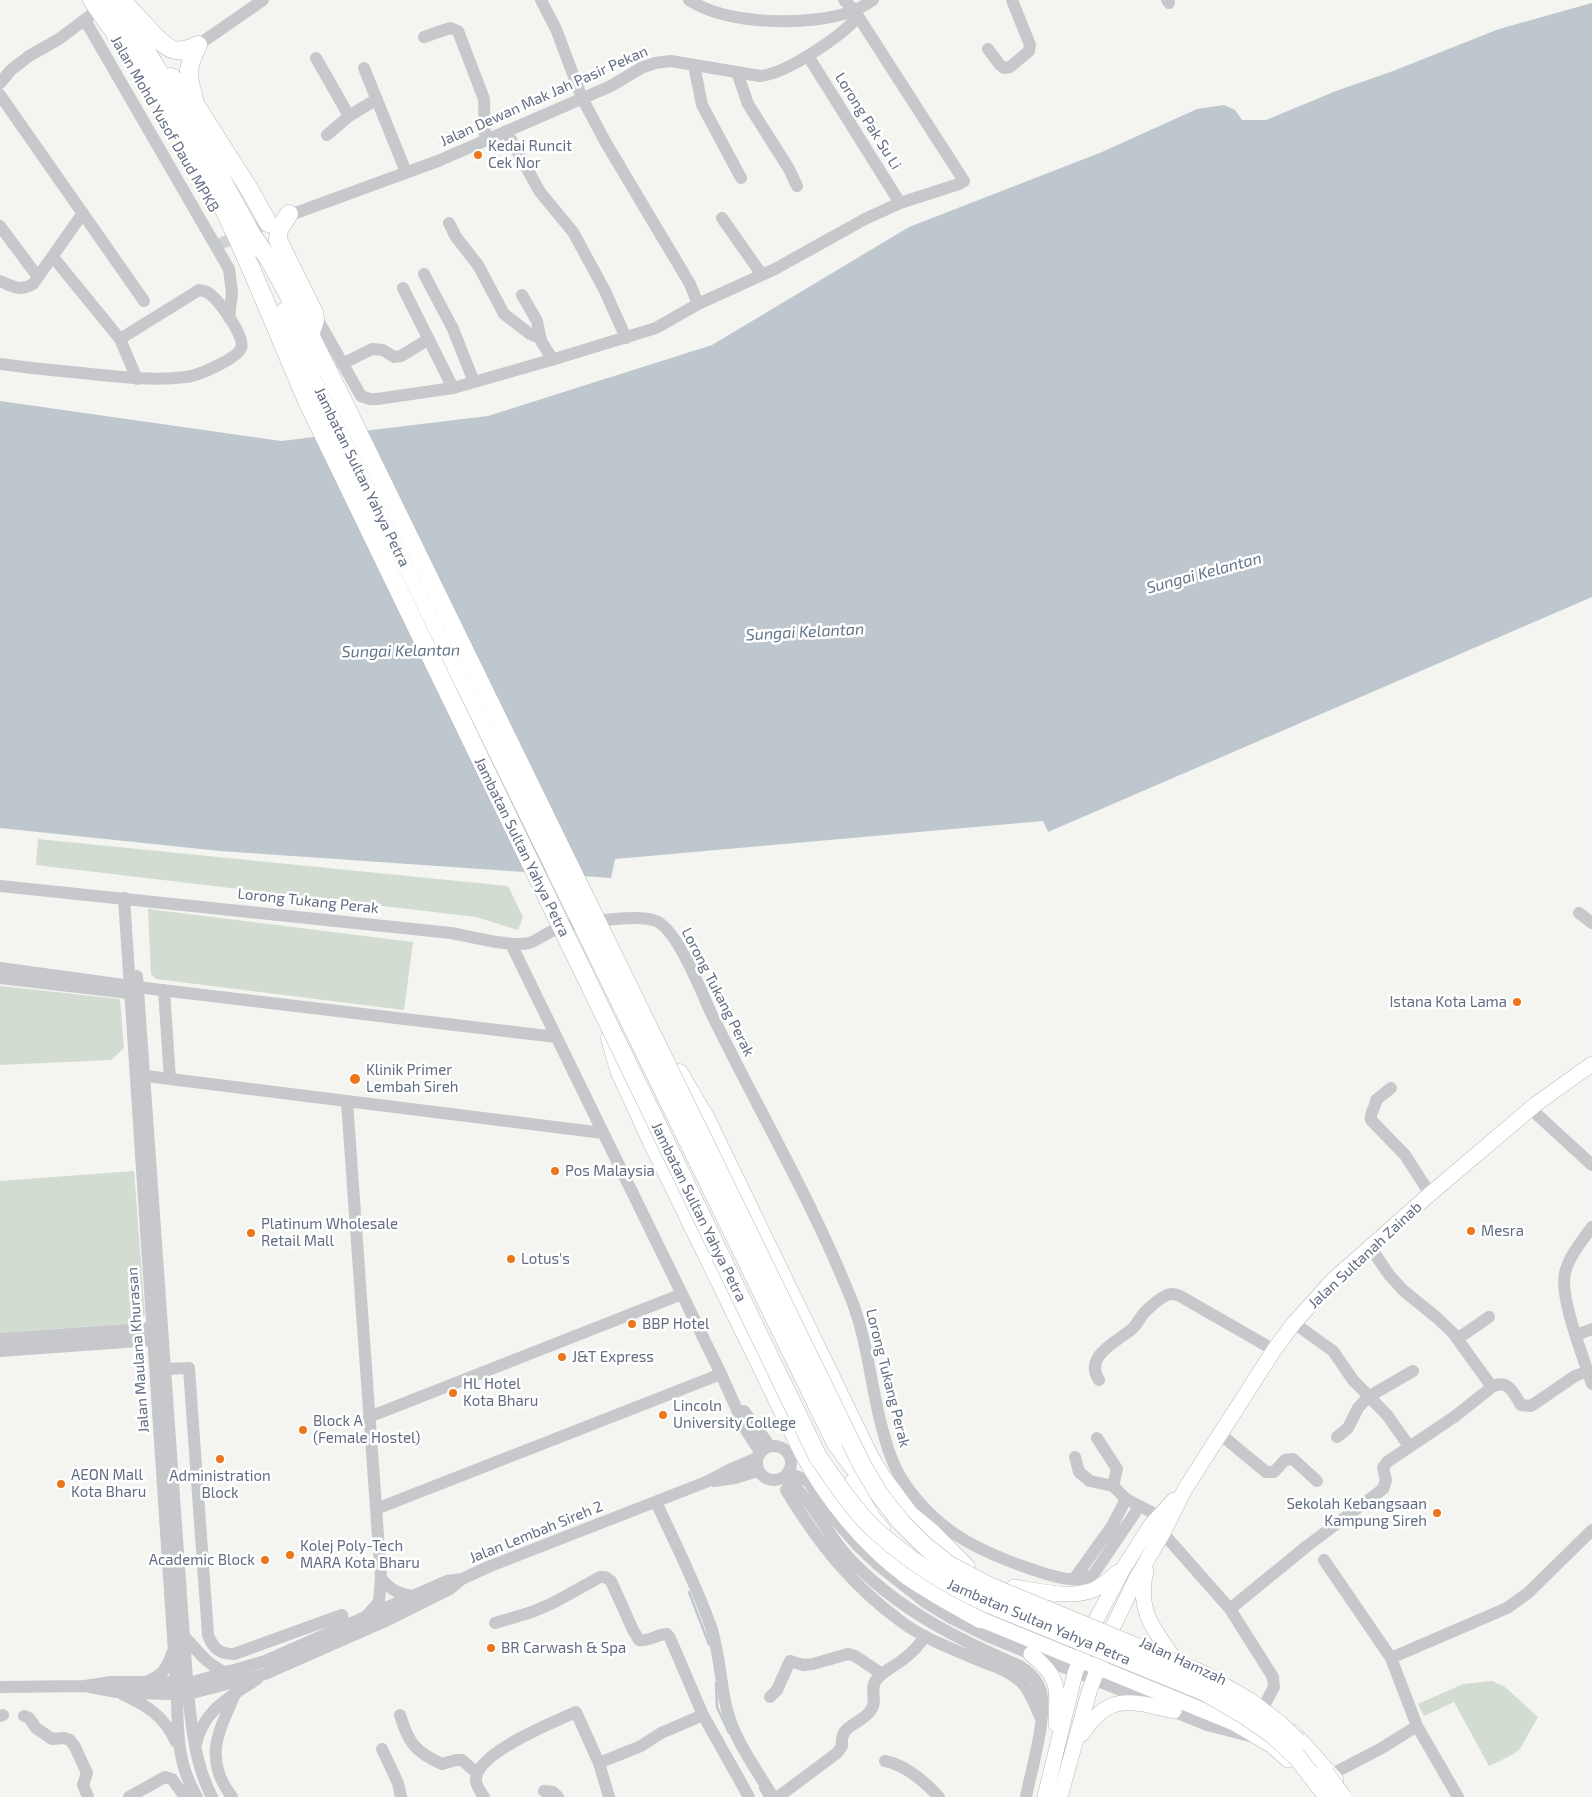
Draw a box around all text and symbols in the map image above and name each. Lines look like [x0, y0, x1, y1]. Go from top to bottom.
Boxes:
street label: Jalan Mohd Yusof Daud MPKB [107, 33, 223, 215]
street label: Jalan Dewan Mak Jah Pasir Pekan [437, 42, 651, 150]
street label: Lorong Pak Su Li [831, 69, 905, 173]
place label: Kedai Runcit Cek Nor [488, 137, 572, 172]
marker: Kedai Runcit Cek Nor [472, 149, 484, 161]
street label: Jambatan Sultan Yahya Petra [311, 384, 413, 570]
water label: Sungai Kelantan [1144, 548, 1264, 598]
water label: Sungai Kelantan [745, 619, 865, 645]
water label: Sungai Kelantan [342, 640, 460, 662]
street label: Jambatan Sultan Yahya Petra [471, 754, 573, 940]
street label: Lorong Tukang Perak [236, 885, 380, 917]
street label: Lorong Tukang Perak [678, 925, 758, 1059]
place label: Istana Kota Lama [1389, 993, 1507, 1011]
marker: Istana Kota Lama [1511, 996, 1523, 1008]
place label: Klinik Primer Lembah Sireh [366, 1061, 458, 1096]
marker: Klinik Primer Lembah Sireh [348, 1072, 362, 1086]
street label: Jambatan Sultan Yahya Petra [648, 1119, 750, 1305]
place label: Pos Malaysia [565, 1162, 655, 1180]
marker: Pos Malaysia [549, 1165, 561, 1177]
street label: Jalan Sultanah Zainab [1305, 1198, 1425, 1312]
place label: Platinum Wholesale Retail Mall [261, 1215, 398, 1250]
place label: Mesra [1481, 1222, 1524, 1240]
marker: Mesra [1465, 1225, 1477, 1237]
marker: Platinum Wholesale Retail Mall [245, 1227, 257, 1239]
place label: Lotus's [521, 1250, 570, 1268]
marker: Lotus's [505, 1253, 517, 1265]
street label: Jalan Maulana Khurasan [123, 1267, 153, 1433]
street label: Lorong Tukang Perak [862, 1307, 914, 1449]
place label: BBP Hotel [642, 1315, 710, 1333]
marker: BBP Hotel [626, 1318, 638, 1330]
place label: J&T Express [572, 1348, 654, 1366]
marker: J&T Express [556, 1351, 568, 1363]
place label: HL Hotel Kota Bharu [463, 1375, 538, 1410]
marker: HL Hotel Kota Bharu [447, 1387, 459, 1399]
place label: Lincoln University College [673, 1397, 796, 1432]
marker: Lincoln University College [657, 1409, 669, 1421]
place label: Block A (Female Hostel) [313, 1412, 420, 1447]
marker: Block A (Female Hostel) [297, 1424, 309, 1436]
marker: Administration Block [214, 1453, 226, 1465]
place label: AEON Mall Kota Bharu [71, 1466, 146, 1501]
place label: Administration Block [169, 1467, 271, 1502]
marker: AEON Mall Kota Bharu [55, 1478, 67, 1490]
place label: Sekolah Kebangsaan Kampung Sireh [1286, 1495, 1427, 1530]
street label: Jalan Lembah Sireh 2 [467, 1497, 605, 1567]
marker: Sekolah Kebangsaan Kampung Sireh [1431, 1507, 1443, 1519]
place label: Kolej Poly-Tech MARA Kota Bharu [300, 1537, 420, 1572]
marker: Kolej Poly-Tech MARA Kota Bharu [284, 1549, 296, 1561]
place label: Academic Block [149, 1551, 255, 1569]
marker: Academic Block [259, 1554, 271, 1566]
street label: Jambatan Sultan Yahya Petra [945, 1575, 1133, 1669]
street label: Jalan Hamzah [1137, 1633, 1229, 1689]
place label: BR Carwash & Spa [501, 1639, 626, 1657]
marker: BR Carwash & Spa [485, 1642, 497, 1654]

